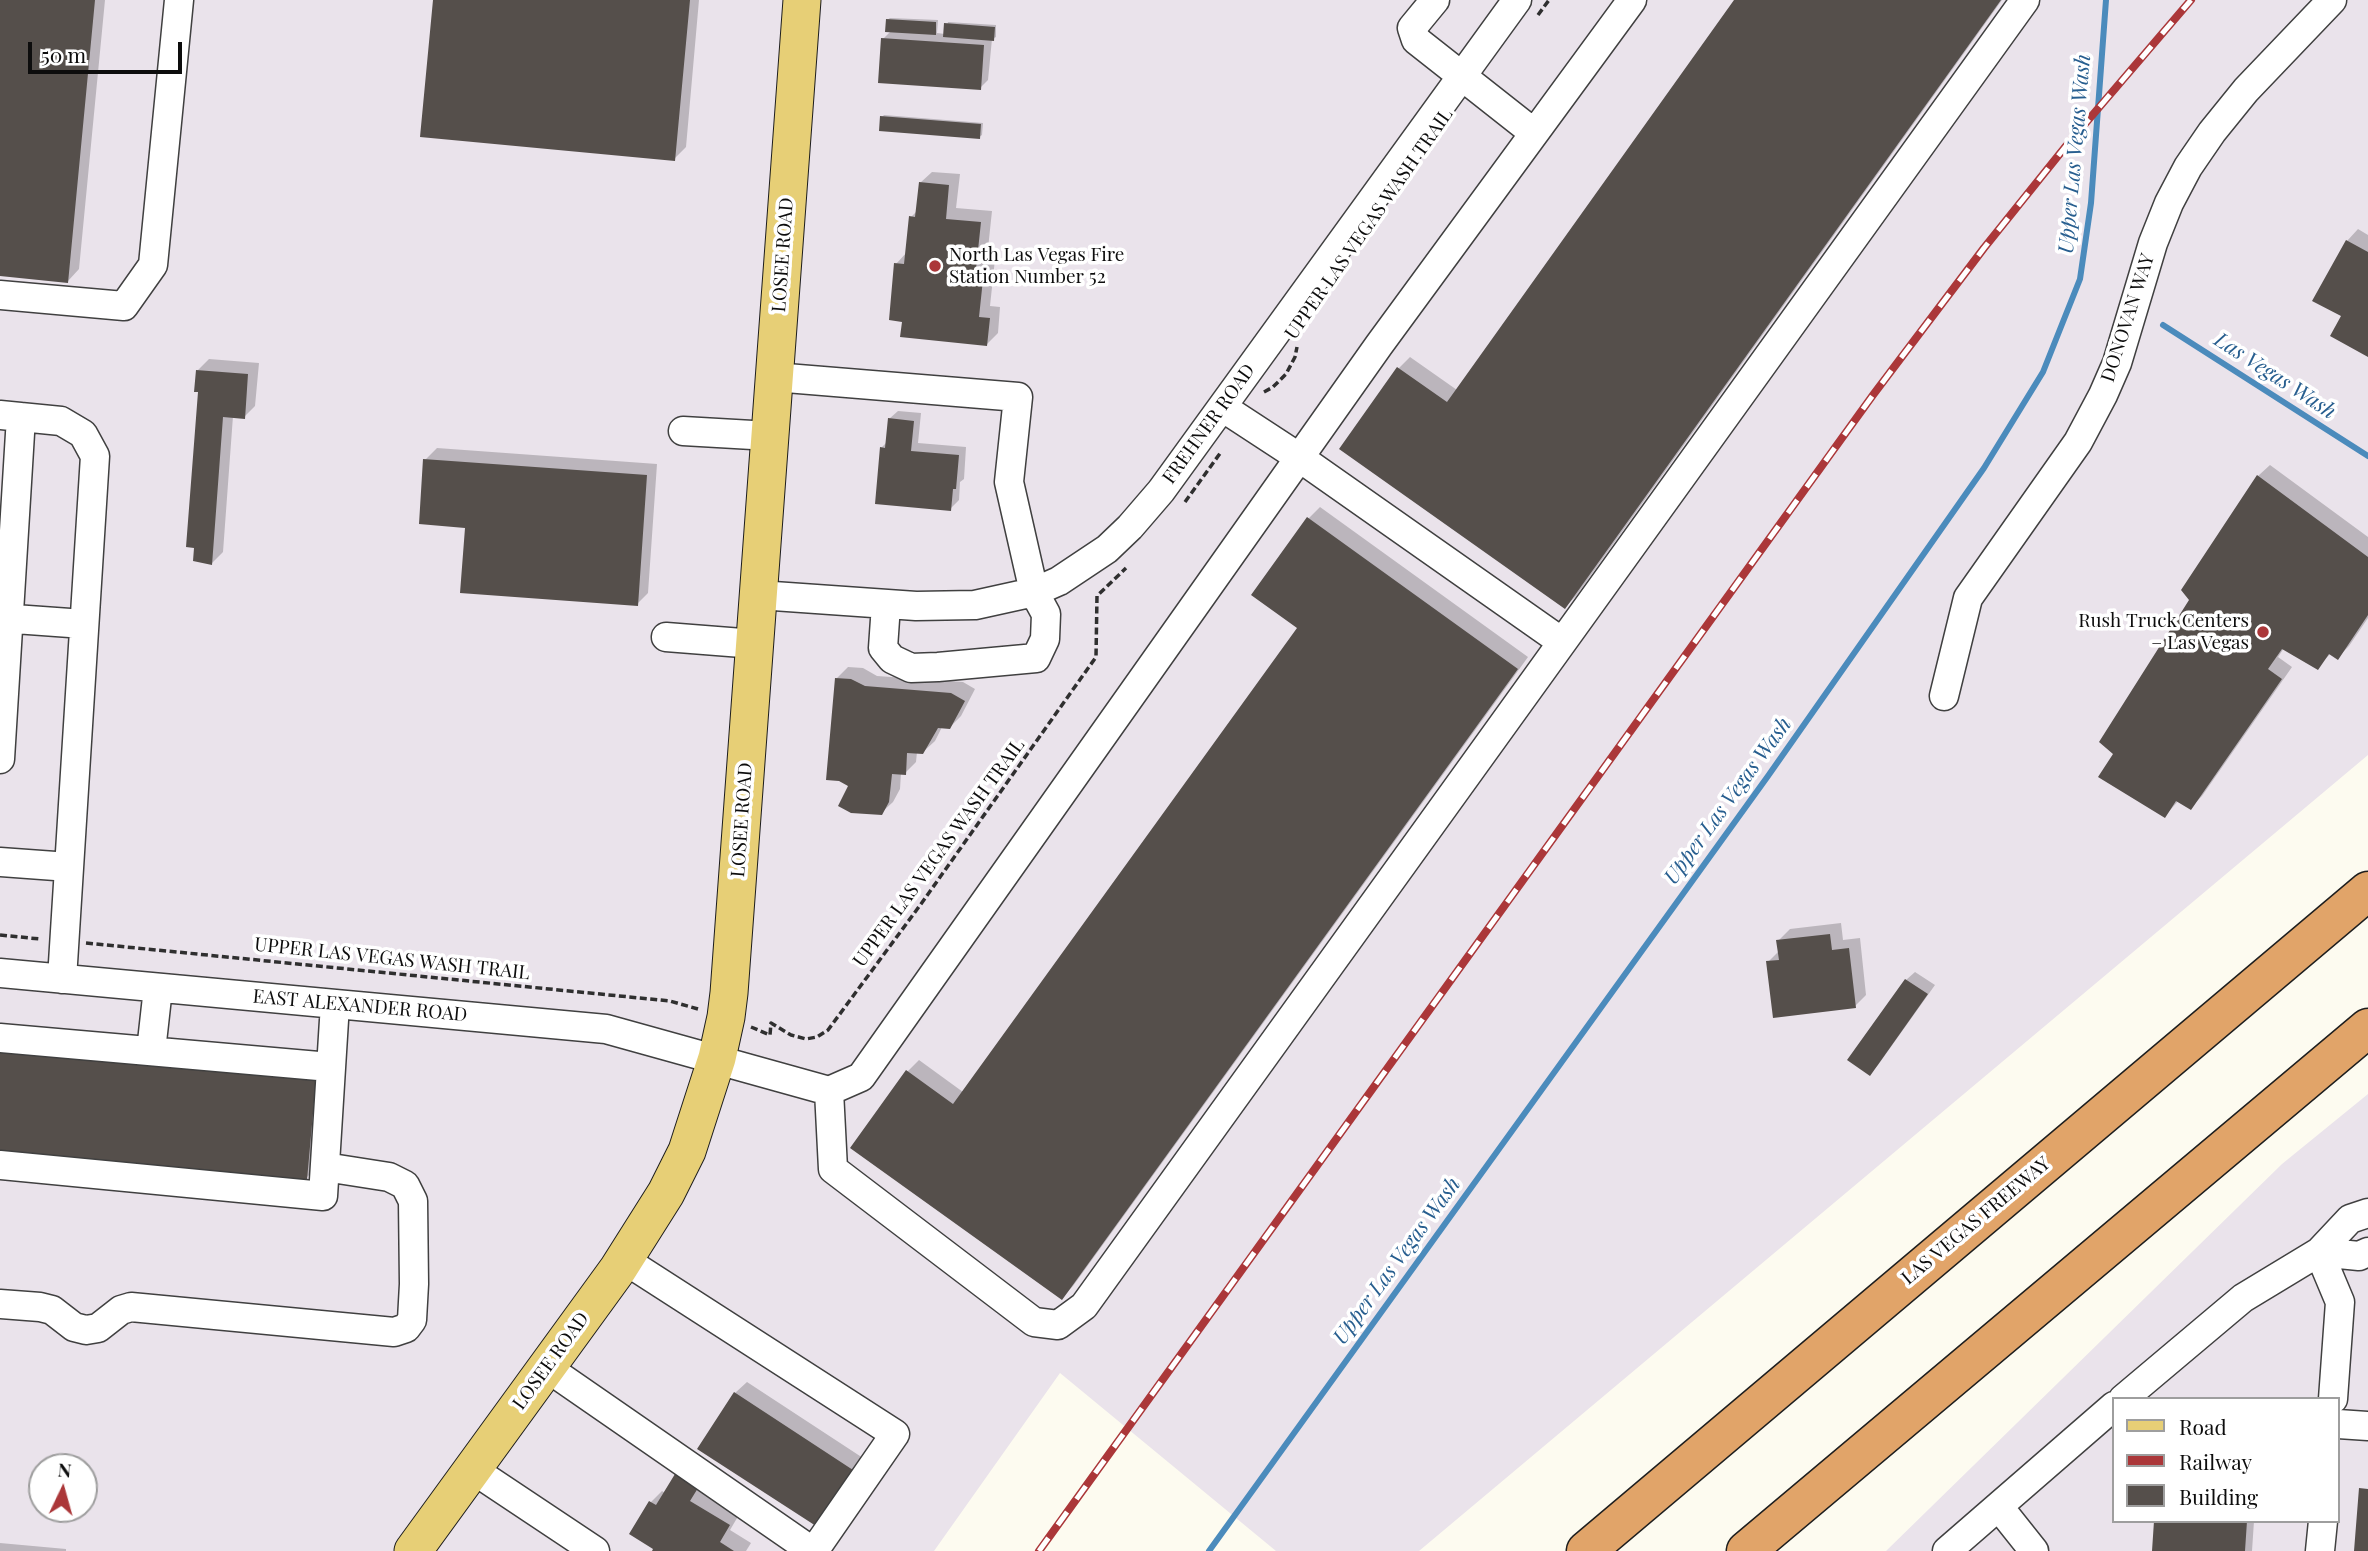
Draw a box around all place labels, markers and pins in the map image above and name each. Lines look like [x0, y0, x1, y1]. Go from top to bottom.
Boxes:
place label: North Las Vegas Fire Station Number 52 [949, 244, 1124, 288]
marker: North Las Vegas Fire Station Number 52 [927, 258, 943, 274]
place label: Rush Truck Centers – Las Vegas [2078, 610, 2249, 654]
marker: Rush Truck Centers – Las Vegas [2255, 624, 2271, 640]

